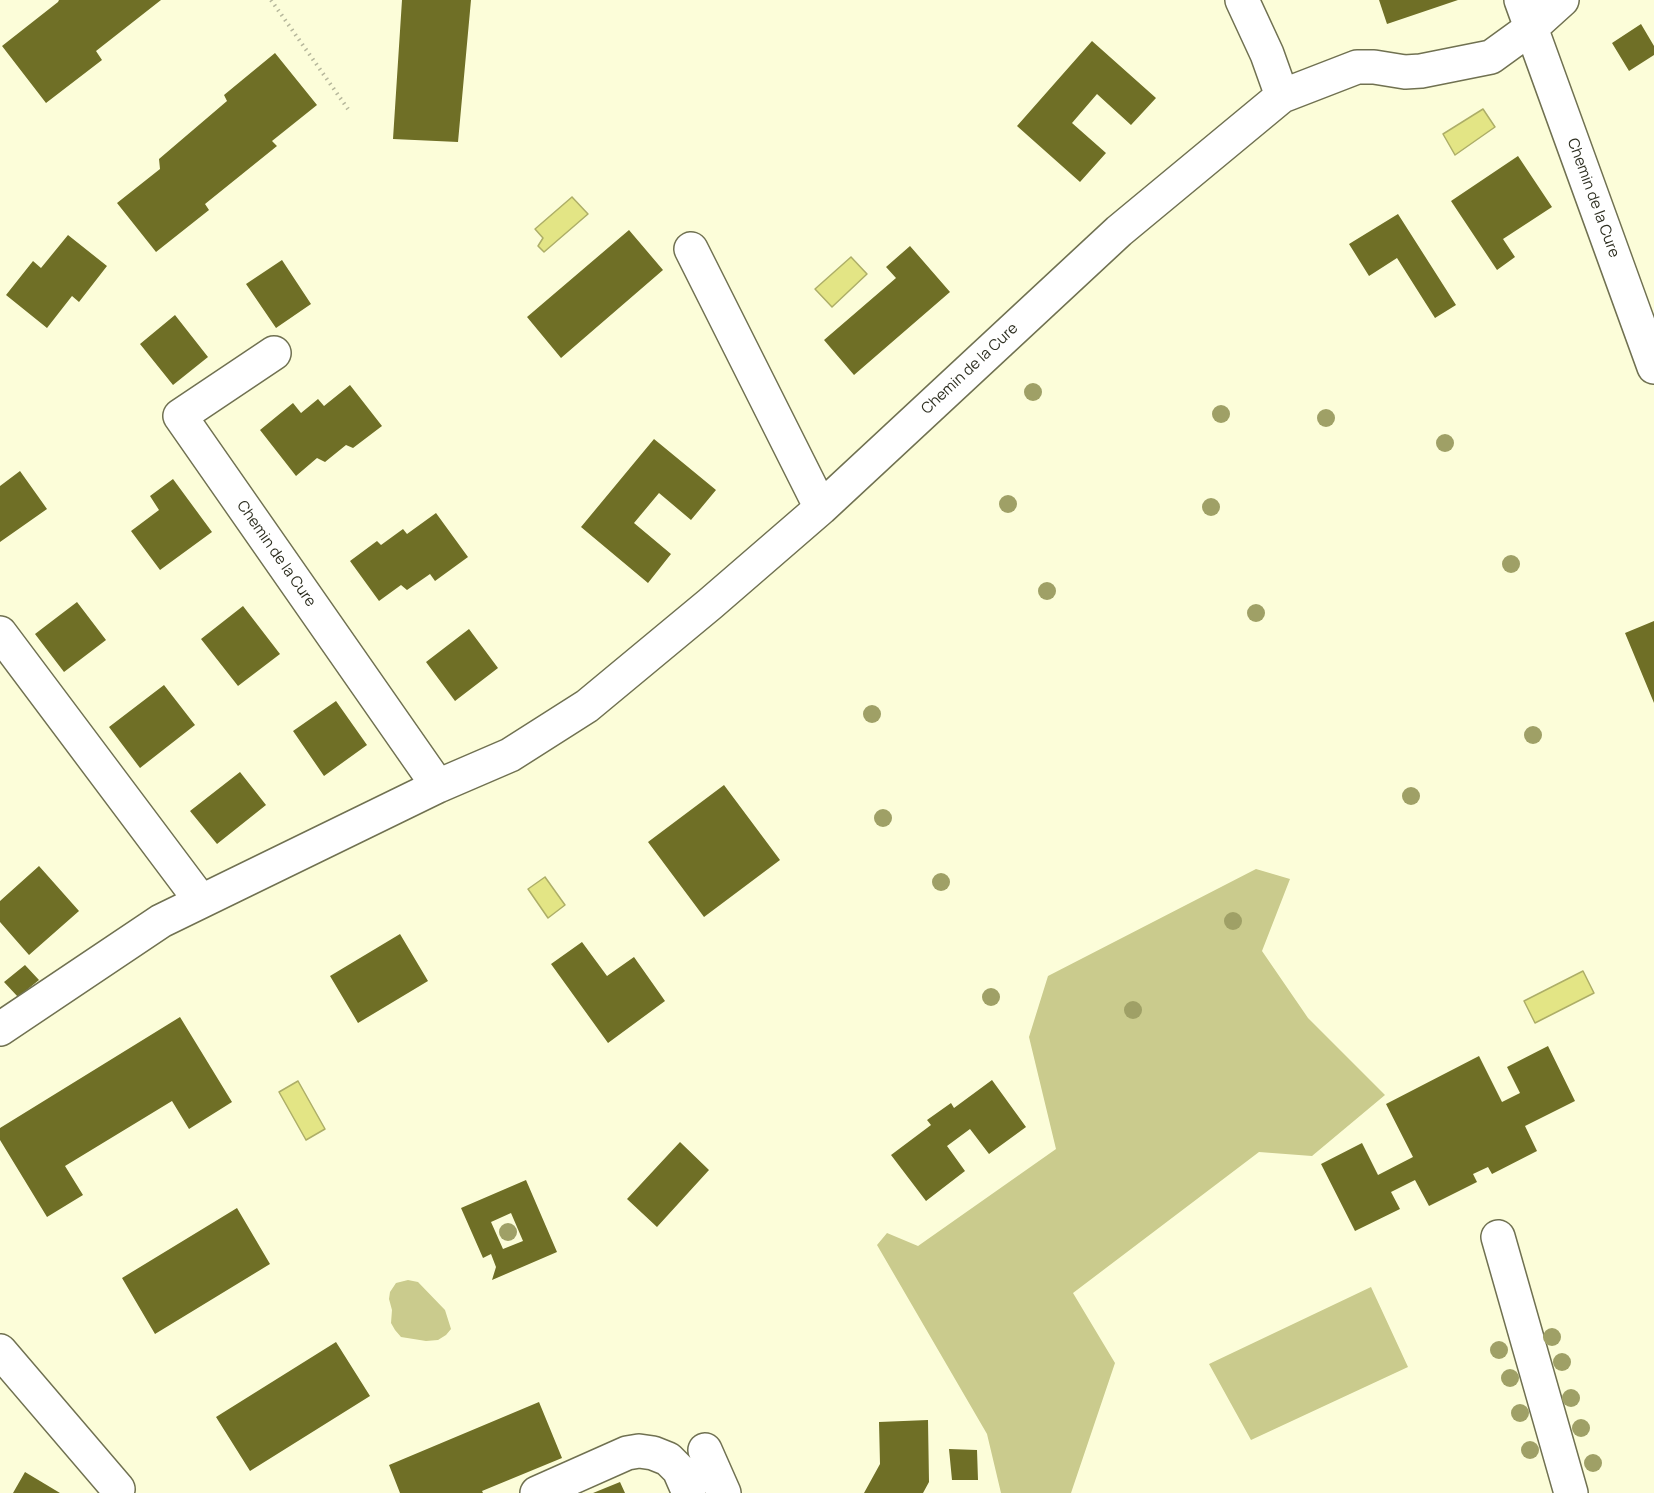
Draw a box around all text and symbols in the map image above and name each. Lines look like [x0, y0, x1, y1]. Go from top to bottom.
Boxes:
street label: Chemin de la Cure [1563, 136, 1623, 260]
street label: Chemin de la Cure [918, 320, 1022, 418]
street label: Chemin de la Cure [233, 497, 319, 611]

